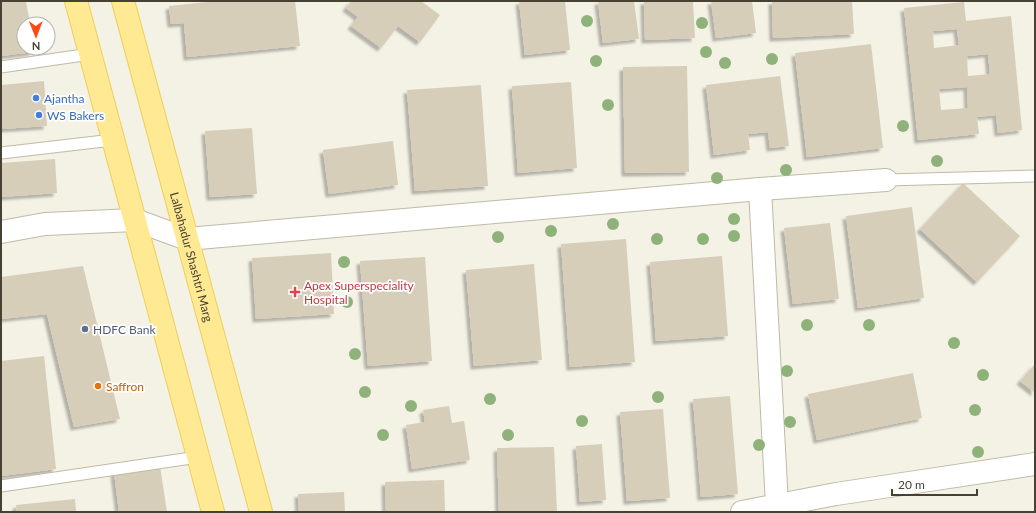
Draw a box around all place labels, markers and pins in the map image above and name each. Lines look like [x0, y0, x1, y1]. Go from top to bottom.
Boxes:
place label: Ajantha [44, 91, 85, 106]
marker: Ajantha [31, 93, 41, 103]
place label: WS Bakers [47, 108, 104, 123]
marker: WS Bakers [34, 110, 44, 120]
place label: Apex Superspeciality Hospital [304, 278, 414, 307]
marker: Apex Superspeciality Hospital [289, 286, 301, 298]
place label: HDFC Bank [93, 322, 156, 337]
marker: HDFC Bank [80, 324, 90, 334]
place label: Saffron [106, 379, 144, 394]
marker: Saffron [93, 381, 103, 391]

